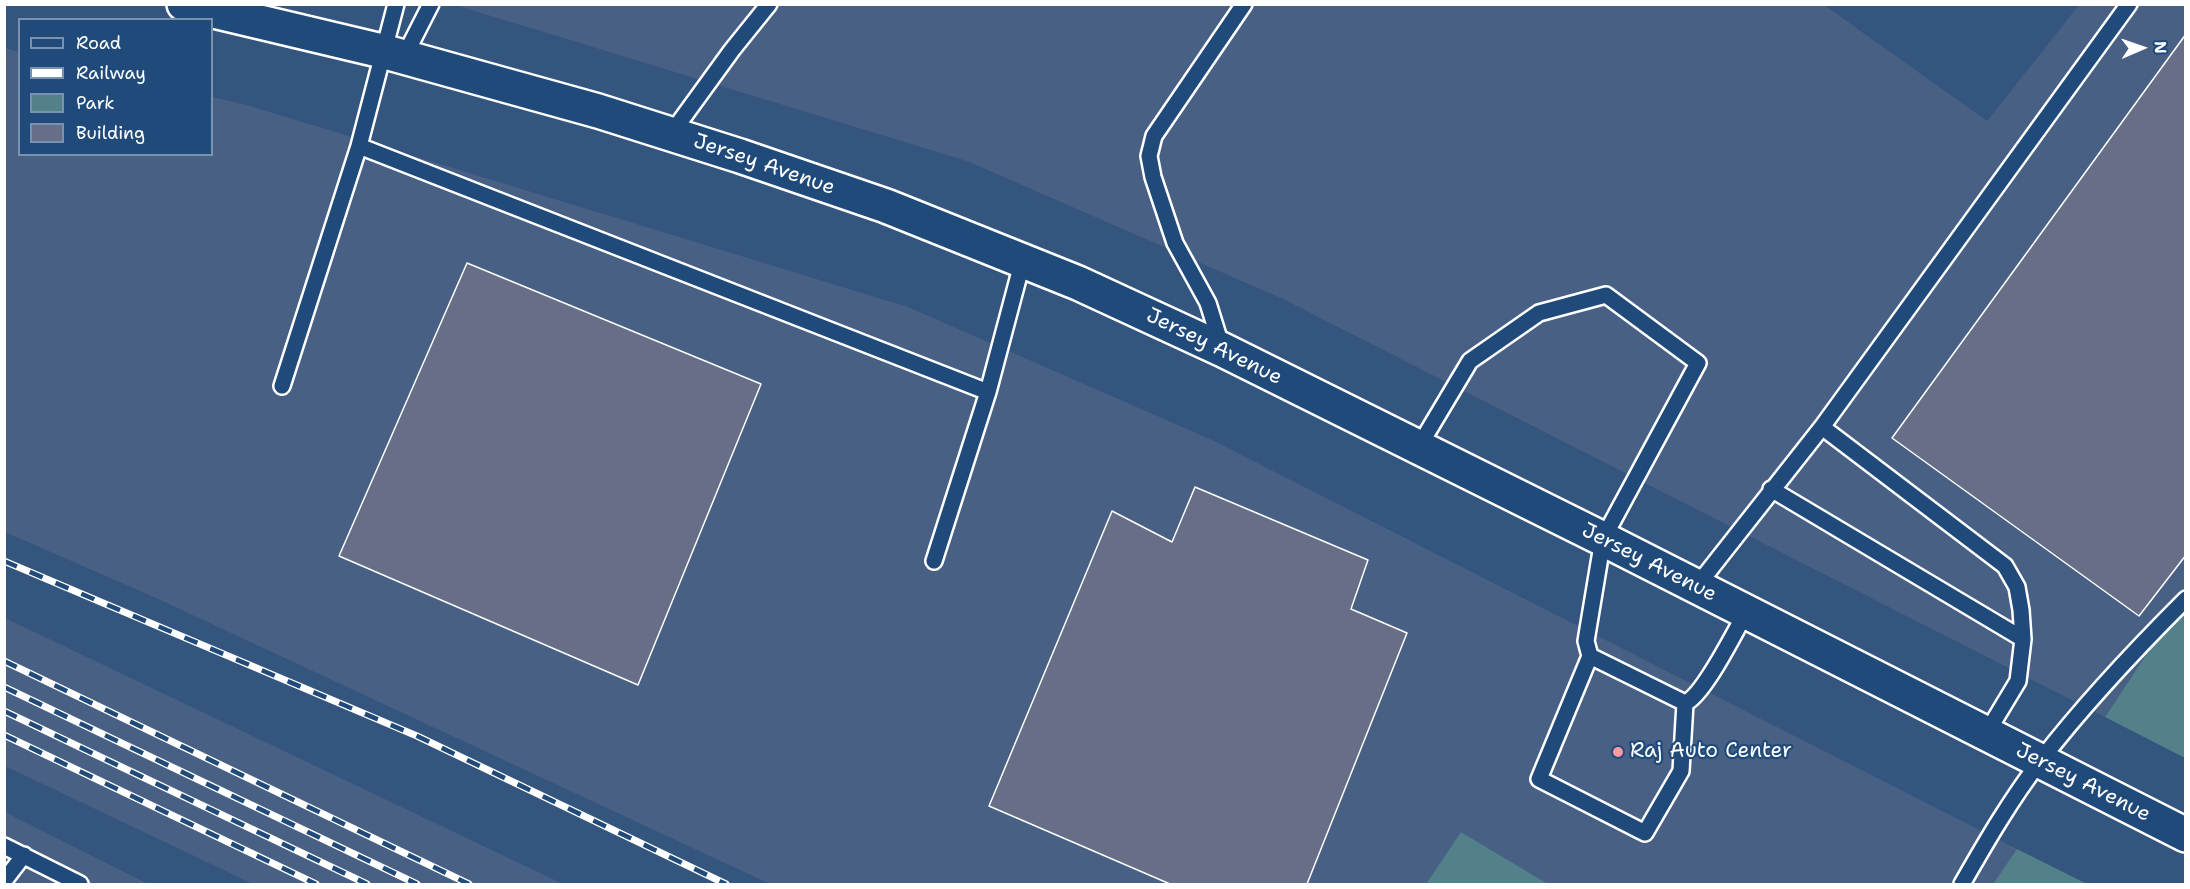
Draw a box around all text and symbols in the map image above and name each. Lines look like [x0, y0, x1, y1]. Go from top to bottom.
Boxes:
legend [18, 18, 213, 156]
north arrow [2112, 18, 2172, 78]
text: Road [76, 31, 121, 55]
text: N [2150, 41, 2171, 54]
text: Railway [76, 61, 146, 85]
text: Park [76, 91, 115, 115]
text: Building [76, 121, 145, 145]
street label: Jersey Avenue [690, 129, 838, 201]
street label: Jersey Avenue [1142, 303, 1286, 391]
street label: Jersey Avenue [1577, 518, 1721, 608]
street label: Jersey Avenue [2011, 738, 2155, 828]
place label: Raj Auto Center [1630, 739, 1792, 765]
marker: Raj Auto Center [1611, 745, 1625, 759]

